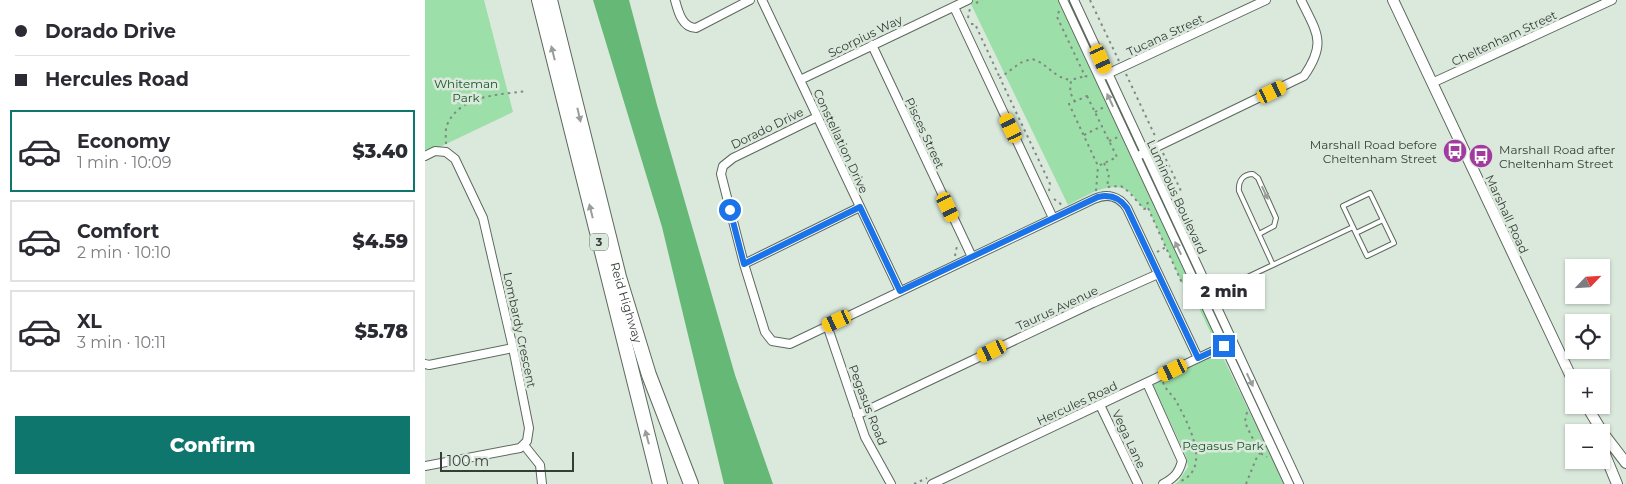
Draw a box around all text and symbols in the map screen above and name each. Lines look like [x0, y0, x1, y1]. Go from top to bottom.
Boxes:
street label: Cheltenham Street [1449, 7, 1559, 69]
street label: Scorpius Way [825, 11, 905, 60]
street label: Tucana Street [1124, 11, 1206, 59]
text: Dorado Drive [45, 20, 176, 43]
car [1088, 42, 1113, 76]
one-way arrow [548, 46, 556, 61]
text: Hercules Road [45, 68, 189, 91]
park label: Whiteman Park [434, 76, 498, 105]
car [1255, 79, 1288, 105]
street label: Constellation Drive [810, 86, 872, 196]
one-way arrow [1106, 93, 1114, 107]
street label: Pisces Street [902, 95, 948, 171]
street label: Dorado Drive [728, 104, 806, 152]
one-way arrow [575, 108, 583, 123]
car [997, 111, 1024, 145]
icon: car [17, 129, 62, 174]
text: Economy [77, 130, 170, 153]
street label: Luminous Boulevard [1144, 137, 1210, 257]
place label: Marshall Road before Cheltenham Street [1310, 137, 1437, 166]
bus stop icon: Marshall Road before Cheltenham Street [1442, 138, 1468, 164]
text: $3.40 [353, 140, 408, 163]
place label: Marshall Road after Cheltenham Street [1499, 142, 1616, 171]
bus stop icon: Marshall Road after Cheltenham Street [1468, 143, 1494, 169]
text: 1 min · 10:09 [77, 153, 172, 172]
street label: Marshall Road [1482, 172, 1532, 256]
one-way arrow [1261, 186, 1269, 200]
car [934, 190, 961, 224]
route start [719, 199, 741, 221]
one-way arrow [587, 204, 595, 219]
icon: car [17, 219, 62, 264]
text: Comfort [77, 220, 159, 243]
text: $4.59 [353, 230, 408, 253]
road number: 3 [590, 233, 608, 250]
one-way arrow [1173, 241, 1181, 255]
text: 2 min · 10:10 [77, 243, 171, 262]
north arrow [1565, 259, 1610, 304]
map controls [1565, 259, 1610, 469]
street label: Reid Highway [608, 260, 646, 345]
street label: Lombardy Crescent [500, 271, 540, 389]
callout: 2 min [1183, 274, 1265, 308]
street label: Taurus Avenue [1014, 282, 1100, 334]
text: 2 min [1200, 282, 1248, 301]
car [820, 308, 853, 334]
icon: car [17, 309, 62, 354]
text: XL [77, 310, 102, 333]
button: locate [1565, 314, 1610, 359]
text: $5.78 [355, 320, 408, 343]
text: 3 min · 10:11 [77, 333, 166, 352]
route end [1213, 335, 1235, 357]
car [975, 338, 1008, 364]
car [1156, 357, 1189, 383]
street label: Pegasus Road [846, 362, 890, 448]
button: + [1565, 369, 1610, 414]
one-way arrow [1246, 373, 1254, 387]
street label: Hercules Road [1034, 378, 1120, 428]
street label: Vega Lane [1109, 407, 1149, 471]
button: Confirm [15, 416, 410, 474]
button: − [1565, 424, 1610, 469]
one-way arrow [643, 429, 651, 444]
park label: Pegasus Park [1182, 438, 1264, 453]
scale bar [440, 449, 574, 472]
text: 100 m [447, 452, 489, 470]

